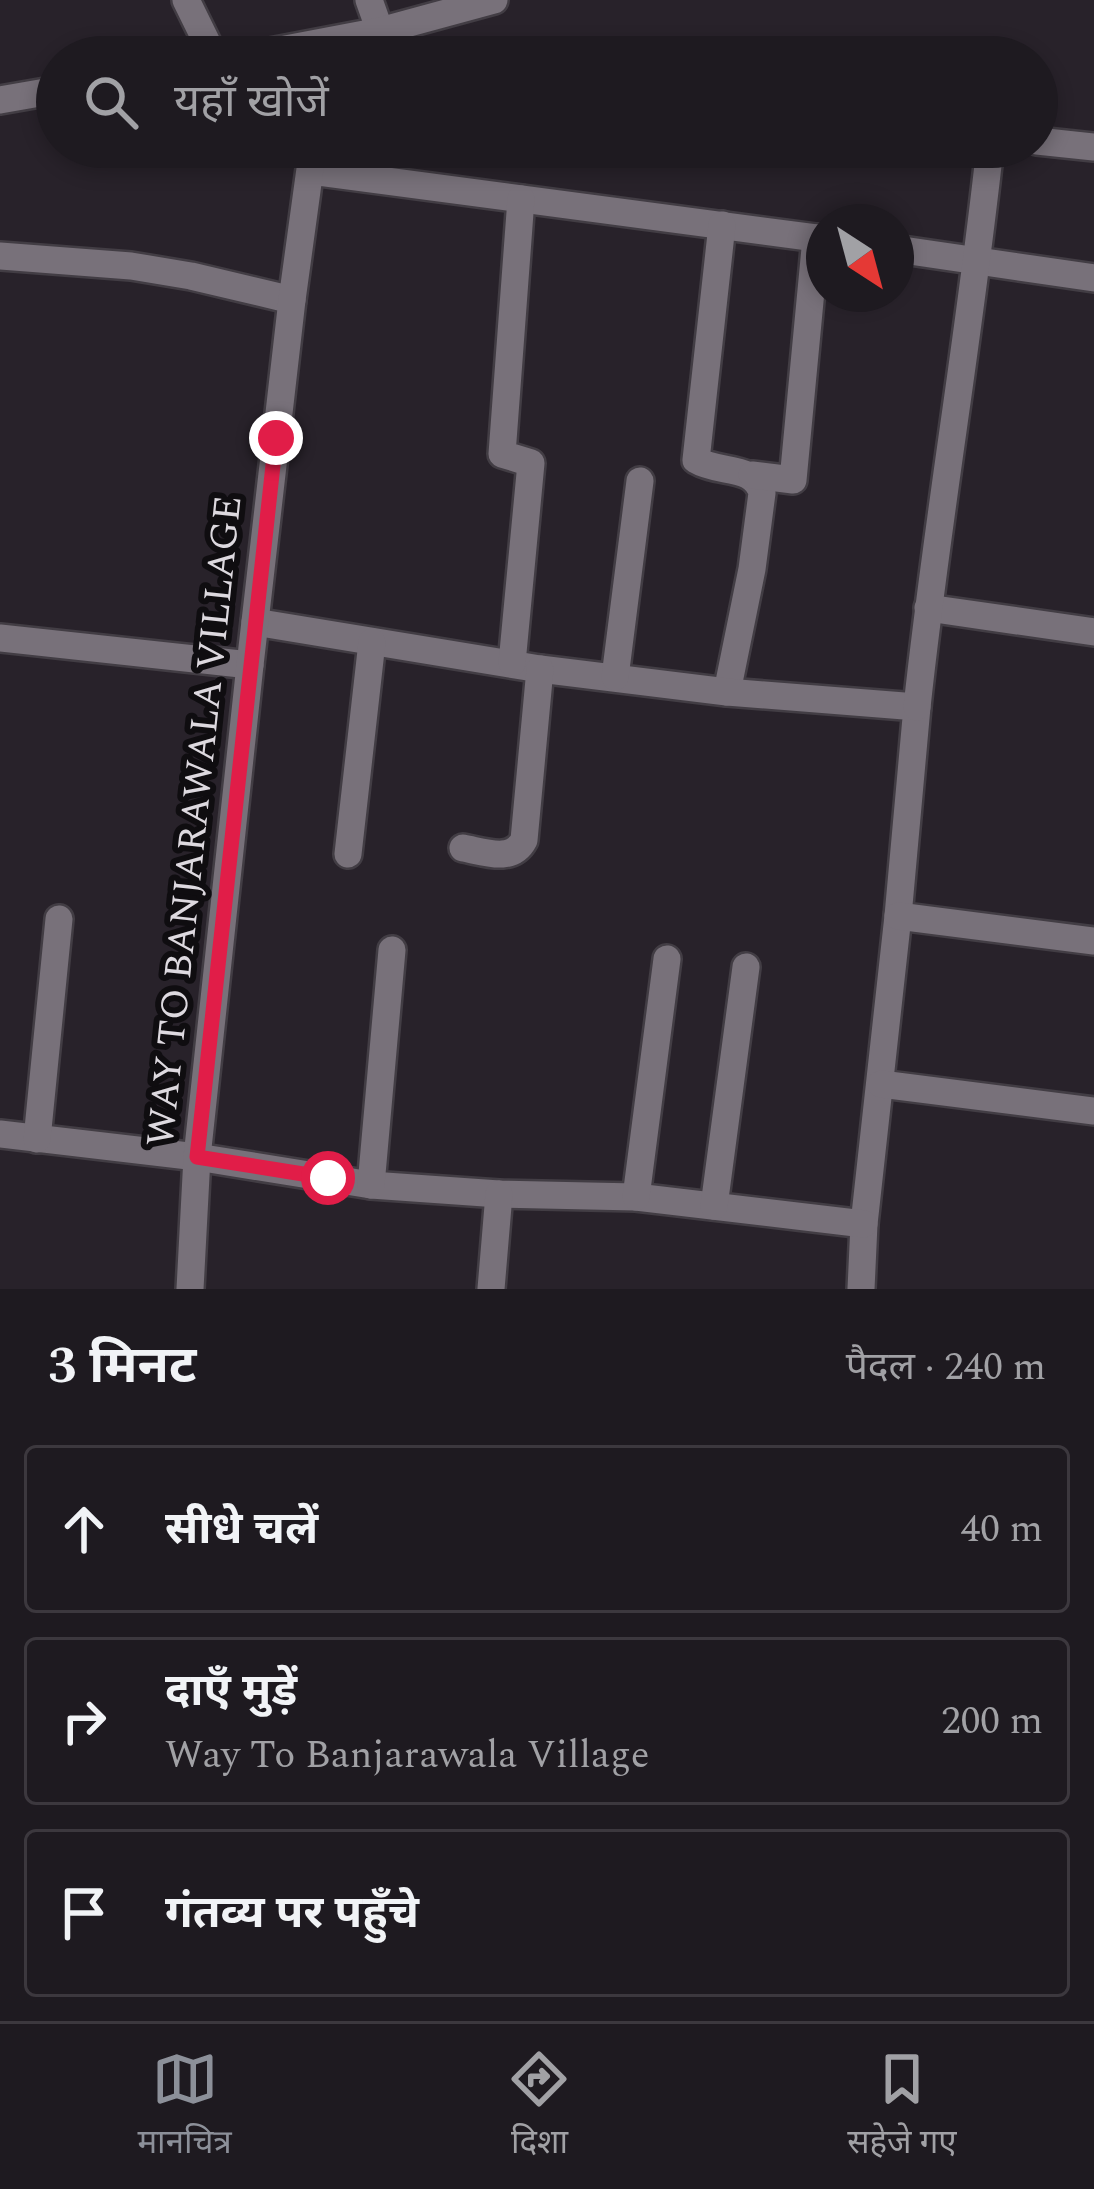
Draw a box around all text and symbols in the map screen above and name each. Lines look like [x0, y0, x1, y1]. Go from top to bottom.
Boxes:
search box [36, 36, 1058, 168]
text: यहाँ खोजें [174, 68, 329, 137]
icon: search [78, 69, 144, 135]
north arrow [806, 204, 914, 312]
route end [249, 411, 303, 465]
street label: WAY TO BANJARAWALA VILLAGE [131, 493, 259, 1149]
route start [301, 1151, 355, 1205]
text: 3 मिनट [48, 1328, 196, 1406]
text: पैदल · 240 m [846, 1338, 1046, 1397]
text: सीधे चलें [165, 1495, 318, 1564]
icon: ahead [51, 1496, 117, 1562]
text: 40 m [961, 1500, 1043, 1559]
text: दाएँ मुड़ें [165, 1657, 297, 1726]
icon: right [51, 1688, 117, 1754]
text: 200 m [941, 1692, 1043, 1751]
text: Way To Banjarawala Village [165, 1726, 650, 1785]
text: गंतव्य पर पहुँचे [165, 1879, 419, 1948]
icon: arrive [51, 1880, 117, 1946]
tab: मानचित्र [137, 2046, 232, 2168]
tab: दिशा [506, 2046, 572, 2168]
tab: सहेजे गए [847, 2046, 957, 2168]

